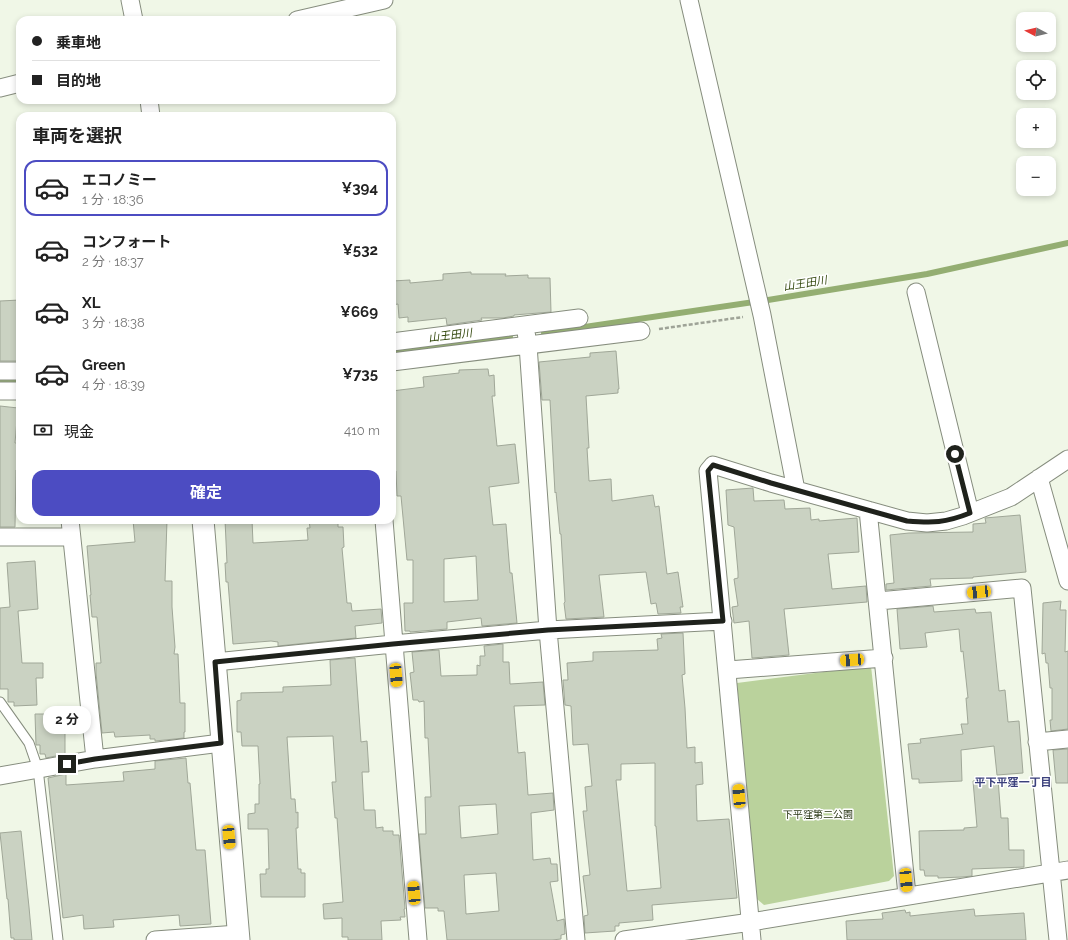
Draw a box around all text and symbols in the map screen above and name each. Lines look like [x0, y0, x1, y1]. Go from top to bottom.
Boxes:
north arrow [1016, 12, 1056, 52]
map controls [1016, 12, 1056, 196]
text: 乗車地 [56, 34, 101, 52]
button: locate [1016, 60, 1056, 100]
text: 目的地 [56, 72, 101, 90]
button: + [1016, 108, 1056, 148]
text: 車両を選択 [32, 125, 122, 146]
button: − [1016, 156, 1056, 196]
icon: car [34, 170, 70, 206]
text: エコノミー [82, 171, 157, 189]
text: ¥394 [342, 179, 378, 197]
text: 1 分 · 18:36 [82, 192, 143, 207]
icon: car [34, 232, 70, 268]
text: コンフォート [82, 233, 172, 251]
text: ¥532 [342, 241, 378, 259]
text: 2 分 · 18:37 [82, 254, 144, 269]
water label: 山王田川 [782, 273, 829, 293]
icon: car [34, 294, 70, 330]
text: XL [82, 294, 100, 312]
text: ¥669 [340, 303, 378, 321]
text: 3 分 · 18:38 [82, 315, 145, 330]
water label: 山王田川 [427, 326, 474, 345]
icon: car [34, 356, 70, 392]
text: Green [82, 356, 126, 374]
text: ¥735 [342, 365, 378, 383]
text: 4 分 · 18:39 [82, 377, 145, 392]
icon: cash [32, 419, 54, 441]
text: 現金 [64, 423, 94, 441]
text: 410 m [344, 423, 380, 438]
route start [946, 445, 964, 463]
button: 確定 [32, 470, 380, 516]
car [966, 585, 992, 599]
car [840, 653, 864, 667]
car [389, 663, 403, 687]
callout: 2 分 [43, 706, 91, 734]
text: 2 分 [55, 712, 79, 727]
route end [58, 755, 76, 773]
district label: 平下平窪一丁目 [975, 776, 1052, 789]
car [732, 784, 746, 808]
park label: 下平窪第二公園 [783, 809, 853, 820]
car [222, 825, 236, 849]
car [899, 868, 913, 892]
car [407, 881, 421, 905]

